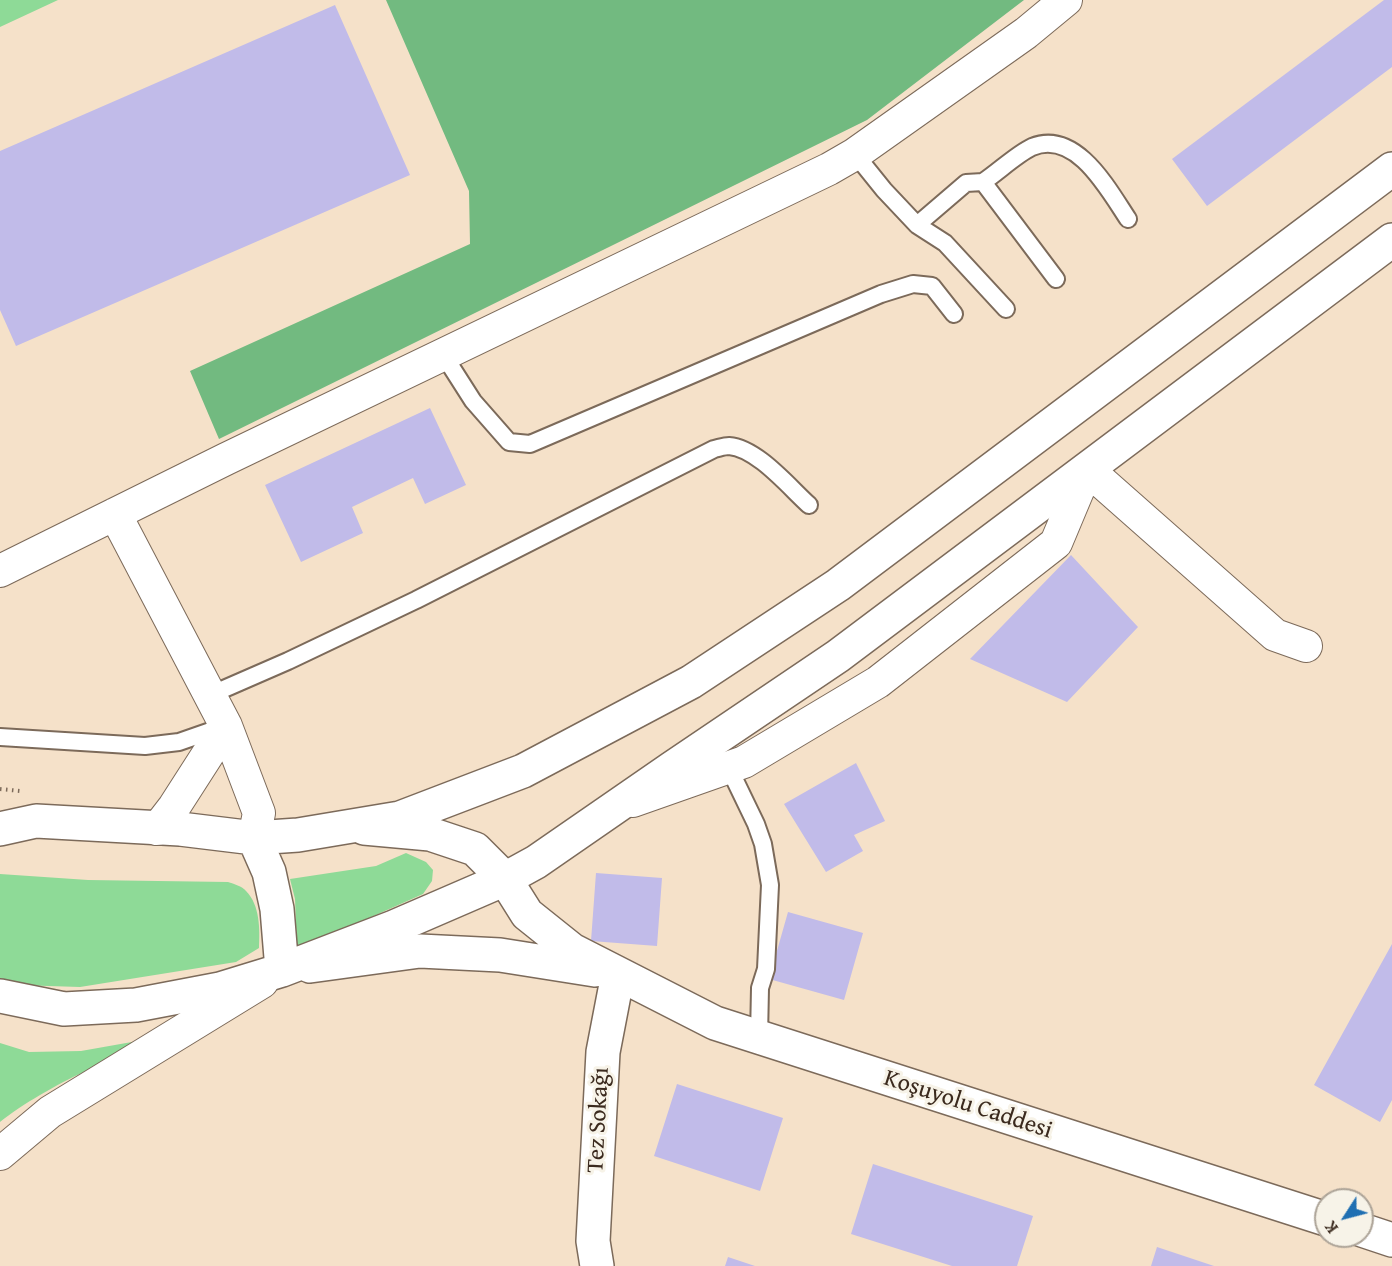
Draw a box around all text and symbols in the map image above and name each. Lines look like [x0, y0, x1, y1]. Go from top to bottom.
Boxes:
street label: Koşuyolu Caddesi [880, 1064, 1056, 1146]
street label: Tez Sokağı [582, 1066, 616, 1174]
north arrow [1314, 1188, 1374, 1248]
text: K [1318, 1216, 1344, 1239]

